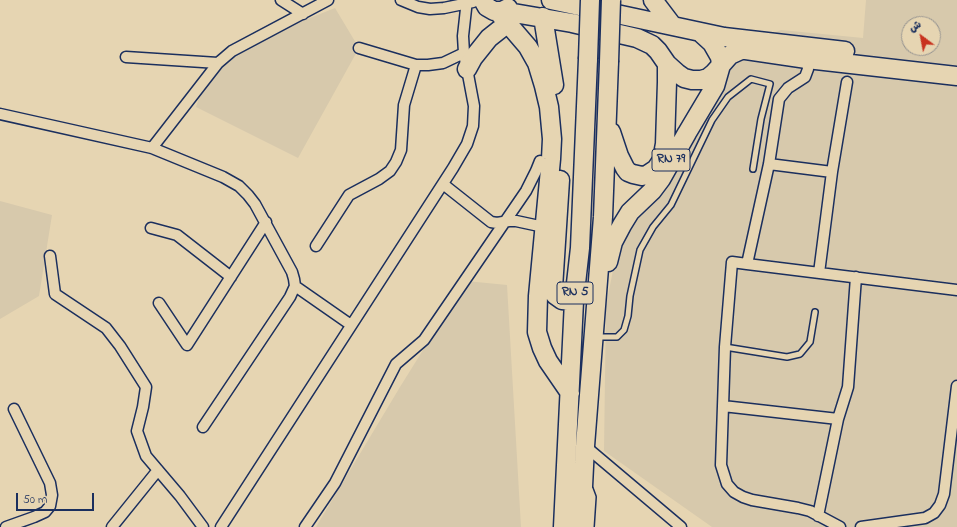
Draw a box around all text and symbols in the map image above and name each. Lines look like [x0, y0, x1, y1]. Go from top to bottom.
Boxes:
north arrow [901, 16, 941, 56]
text: ش [906, 17, 925, 37]
road number: RN 79 [652, 149, 690, 171]
road number: RN 5 [557, 282, 593, 304]
scale bar [18, 485, 96, 511]
text: 50 m [23, 491, 47, 509]

